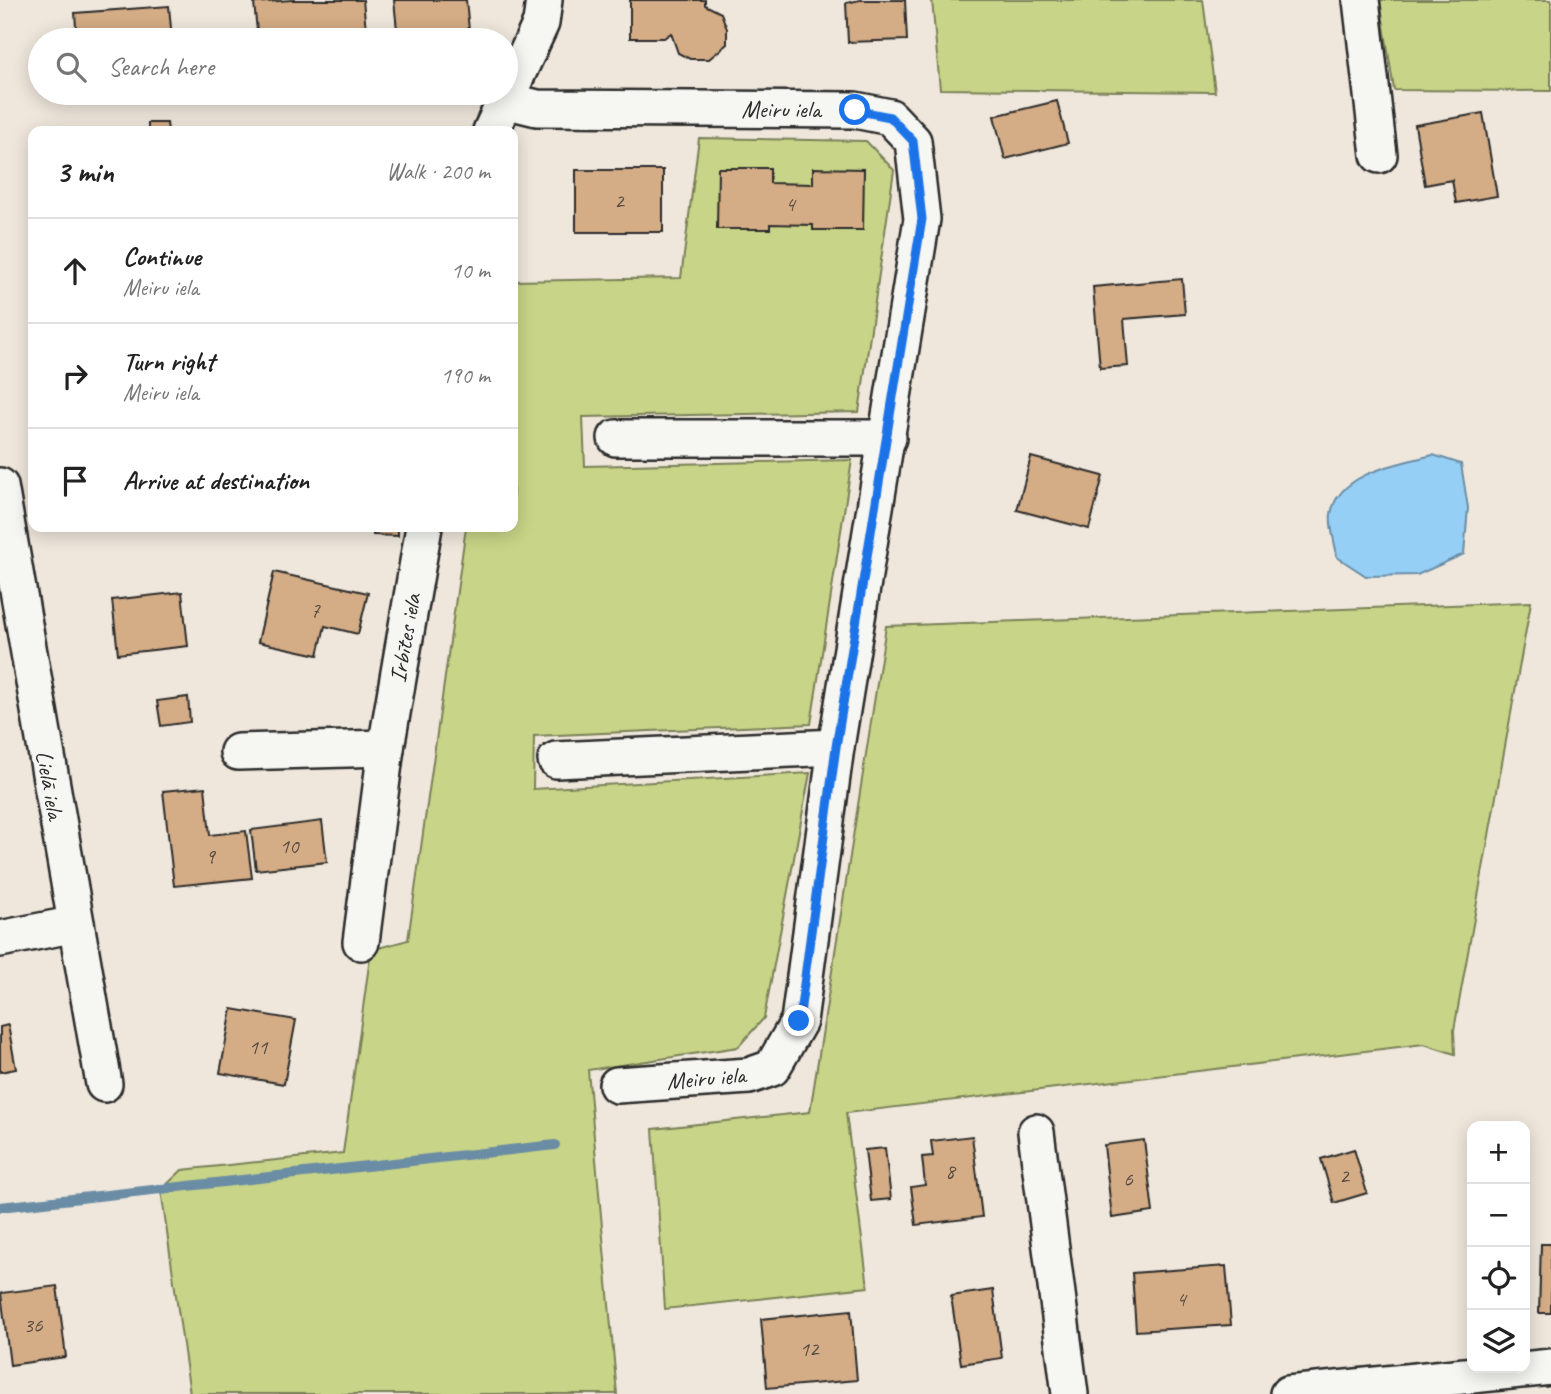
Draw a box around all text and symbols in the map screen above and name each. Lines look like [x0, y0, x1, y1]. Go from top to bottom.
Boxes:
search box [28, 28, 518, 105]
icon: search [52, 48, 90, 86]
text: Search here [108, 50, 214, 83]
street label: Meiru iela [741, 94, 823, 124]
route start [839, 94, 870, 125]
text: 3 min [56, 153, 113, 191]
text: Walk · 200 m [386, 157, 490, 186]
house number: 2 [614, 188, 625, 214]
house number: 4 [785, 191, 797, 217]
text: Continue [123, 240, 201, 273]
icon: ahead [56, 252, 94, 290]
text: 10 m [451, 256, 490, 285]
text: Meiru iela [123, 273, 199, 302]
text: Turn right [123, 345, 214, 378]
icon: right [56, 357, 94, 395]
text: 190 m [441, 361, 490, 390]
text: Meiru iela [123, 378, 199, 407]
icon: arrive [56, 462, 94, 500]
text: Arrive at destination [123, 464, 309, 497]
street label: Irbītes iela [382, 590, 428, 685]
house number: 7 [310, 597, 321, 623]
street label: Lielā iela [29, 748, 71, 824]
house number: 10 [280, 833, 300, 859]
house number: 9 [205, 843, 216, 869]
route end [783, 1005, 814, 1036]
house number: 11 [249, 1034, 269, 1060]
street label: Meiru iela [665, 1059, 749, 1096]
map controls [1467, 1121, 1530, 1373]
button: + [1467, 1121, 1530, 1184]
house number: 8 [945, 1158, 957, 1184]
house number: 2 [1339, 1163, 1350, 1189]
house number: 6 [1123, 1166, 1133, 1192]
button: − [1467, 1184, 1530, 1247]
button: locate [1467, 1247, 1530, 1310]
house number: 4 [1176, 1286, 1188, 1312]
button: layers [1467, 1310, 1530, 1373]
house number: 36 [24, 1312, 43, 1338]
house number: 12 [800, 1336, 820, 1362]

